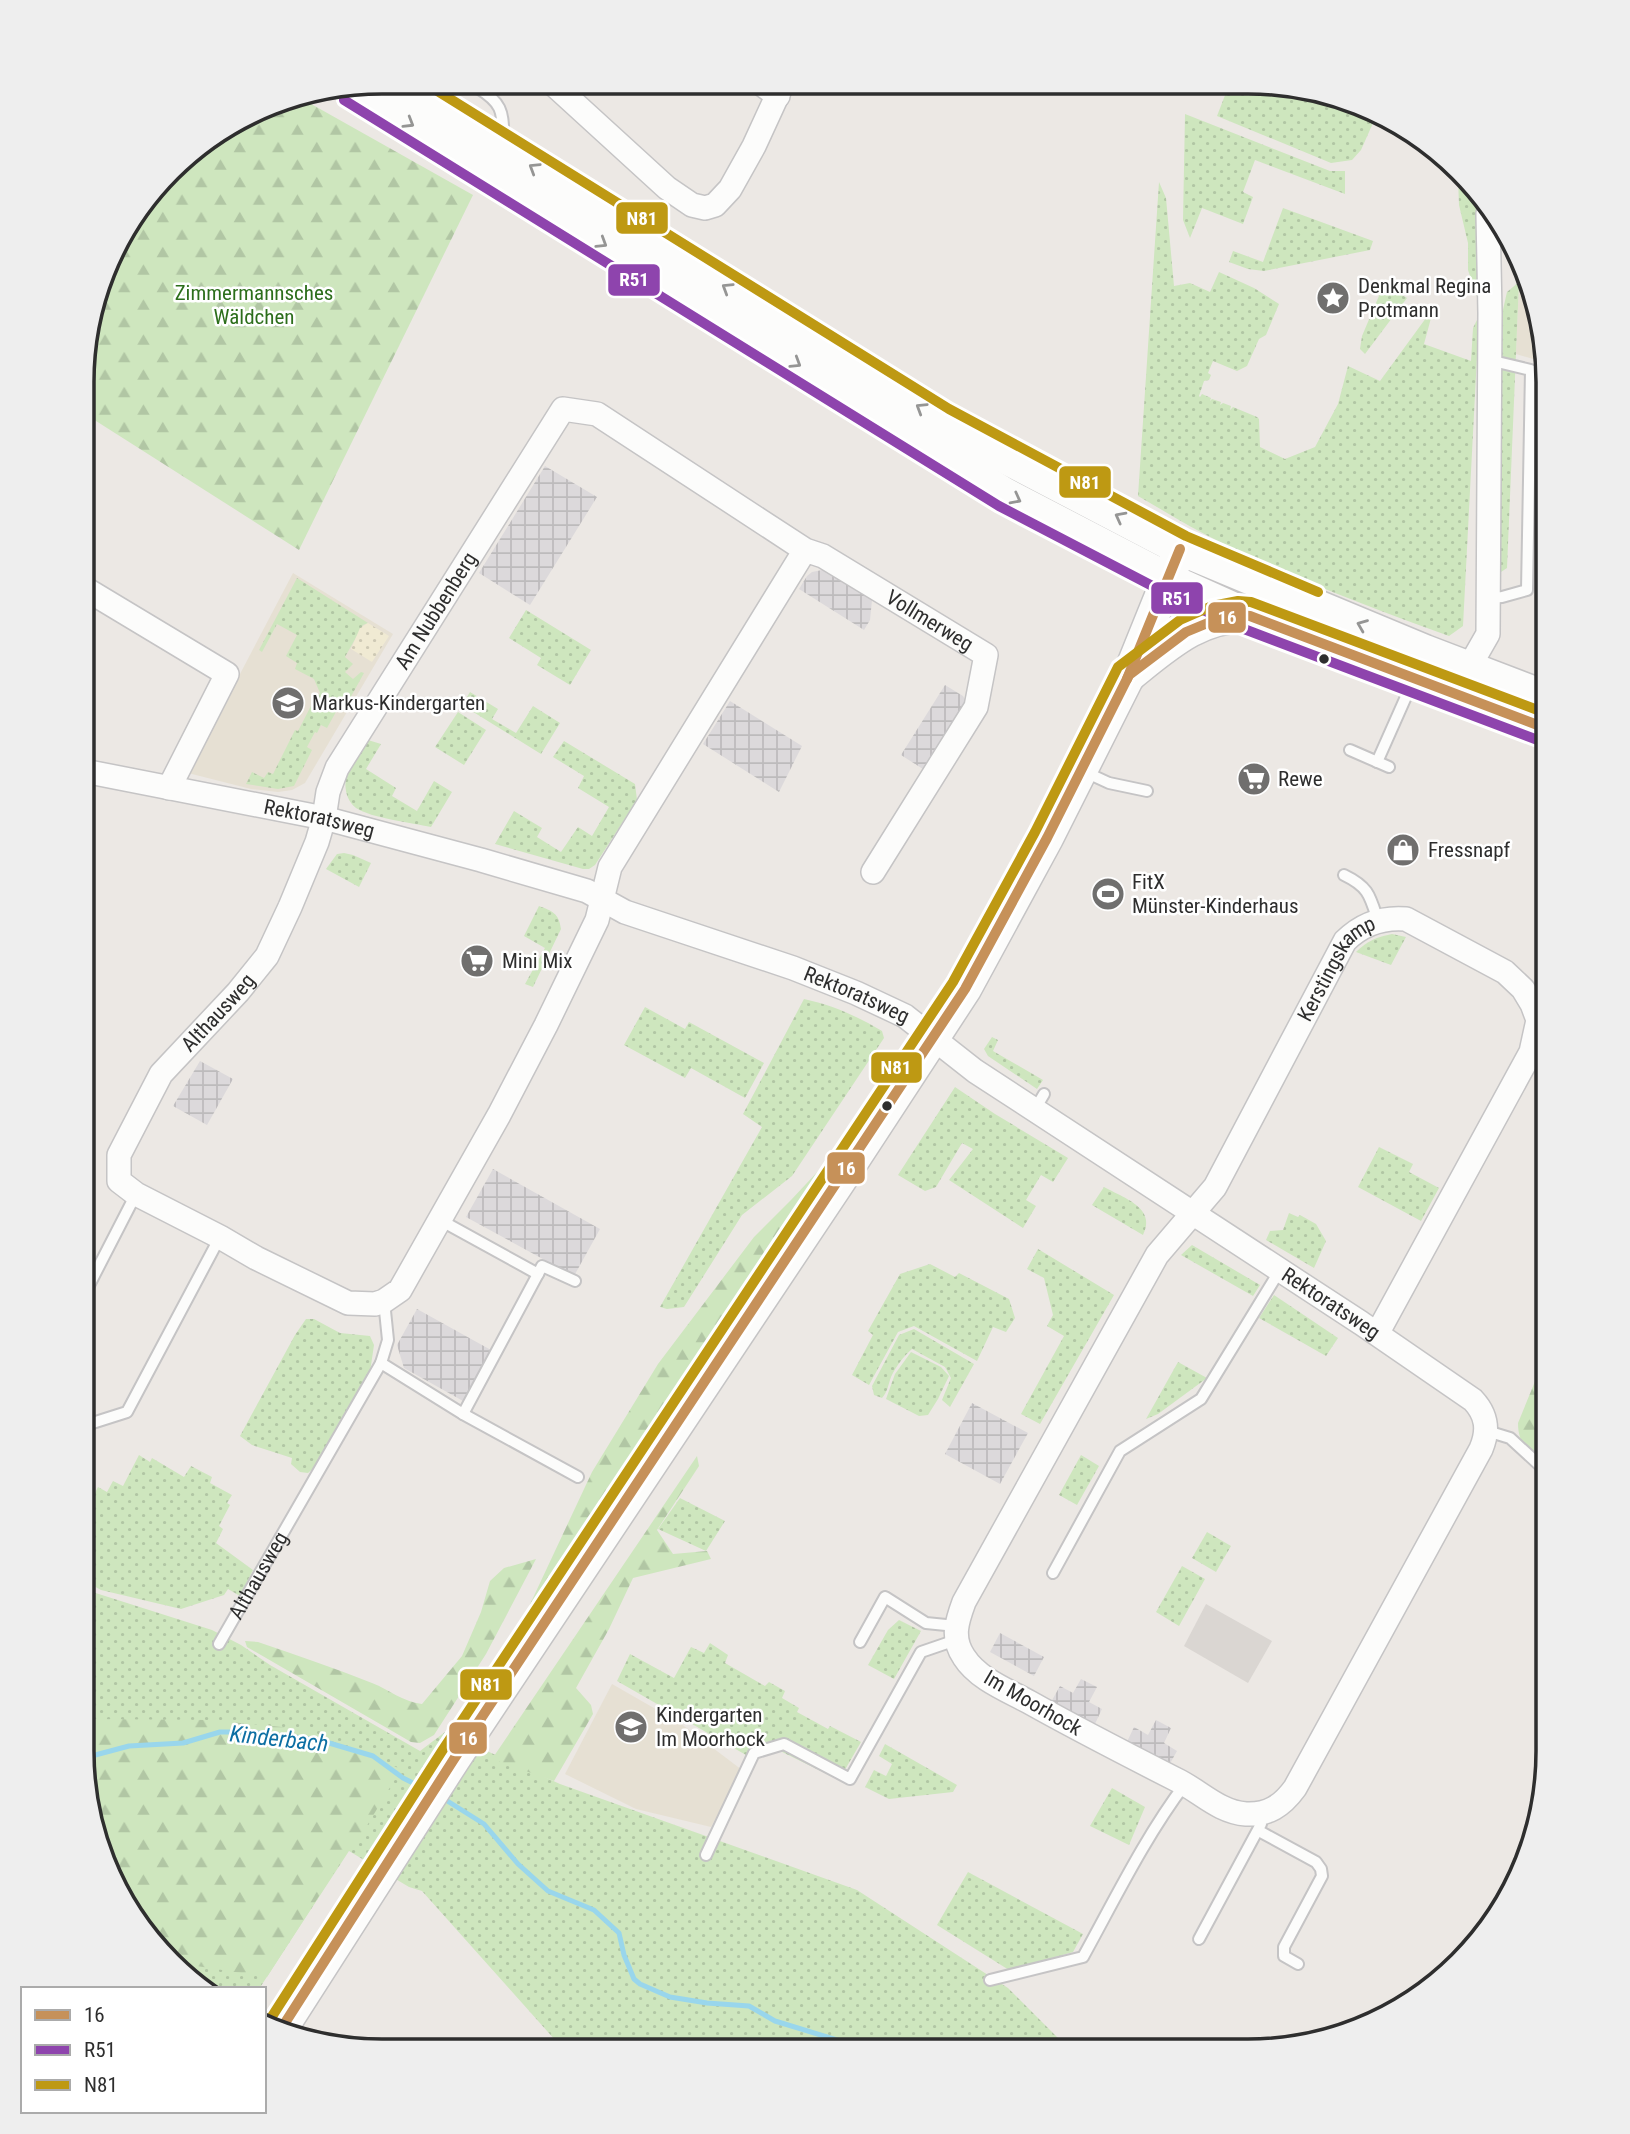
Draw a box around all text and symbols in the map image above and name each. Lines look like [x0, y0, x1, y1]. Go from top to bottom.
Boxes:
one-way arrow [402, 114, 415, 127]
one-way arrow [529, 163, 542, 176]
line badge: N81 [615, 201, 669, 235]
text: N81 [627, 207, 657, 230]
one-way arrow [595, 235, 608, 248]
line badge: R51 [607, 263, 661, 297]
text: R51 [619, 268, 649, 291]
place label: Denkmal Regina Protmann [1358, 274, 1491, 322]
place icon: Denkmal Regina Protmann [1314, 279, 1352, 317]
park label: Zimmermannsches Wäldchen [175, 281, 333, 329]
one-way arrow [722, 284, 735, 297]
one-way arrow [788, 354, 801, 367]
one-way arrow [915, 403, 928, 416]
line badge: N81 [1058, 465, 1112, 499]
text: N81 [1070, 471, 1100, 494]
one-way arrow [1009, 491, 1021, 505]
one-way arrow [1115, 512, 1127, 526]
street label: Am Nubbenberg [390, 548, 482, 674]
line badge: R51 [1150, 581, 1204, 615]
street label: Vollmerweg [882, 585, 977, 656]
text: R51 [1162, 587, 1192, 610]
line badge: 16 [1207, 601, 1247, 634]
text: 16 [1217, 606, 1237, 629]
one-way arrow [1356, 620, 1368, 634]
unlabelled marker [1317, 652, 1331, 666]
school or university icon: Markus-Kindergarten [269, 684, 307, 722]
place label: Markus-Kindergarten [312, 691, 485, 715]
supermarket icon: Rewe [1235, 760, 1273, 798]
place label: Rewe [1278, 767, 1323, 791]
street label: Rektoratsweg [262, 795, 377, 843]
shop icon: Fressnapf [1384, 831, 1422, 869]
place label: Fressnapf [1428, 838, 1511, 862]
place label: FitX Münster-Kinderhaus [1132, 870, 1298, 918]
sports icon: FitX Münster-Kinderhaus [1089, 875, 1127, 913]
street label: Kerstingskamp [1293, 911, 1379, 1025]
supermarket icon: Mini Mix [458, 942, 496, 980]
place label: Mini Mix [502, 949, 572, 973]
street label: Rektoratsweg [800, 961, 913, 1028]
street label: Althausweg [176, 969, 260, 1056]
line badge: N81 [870, 1051, 923, 1084]
text: N81 [881, 1056, 911, 1079]
unlabelled marker [880, 1099, 894, 1113]
line badge: 16 [826, 1151, 866, 1185]
text: 16 [836, 1157, 856, 1180]
street label: Rektoratsweg [1277, 1262, 1385, 1344]
street label: Althausweg [224, 1528, 293, 1624]
street label: Im Moorhock [980, 1665, 1087, 1741]
line badge: N81 [459, 1668, 513, 1701]
text: N81 [471, 1673, 501, 1696]
place label: Kindergarten Im Moorhock [656, 1703, 766, 1751]
school or university icon: Kindergarten Im Moorhock [612, 1708, 650, 1746]
water label: Kinderbach [228, 1720, 330, 1758]
line badge: 16 [448, 1721, 488, 1755]
text: 16 [458, 1727, 478, 1750]
legend [21, 1987, 266, 2113]
text: 16 [84, 2003, 105, 2027]
text: R51 [84, 2038, 116, 2062]
text: N81 [84, 2073, 118, 2097]

